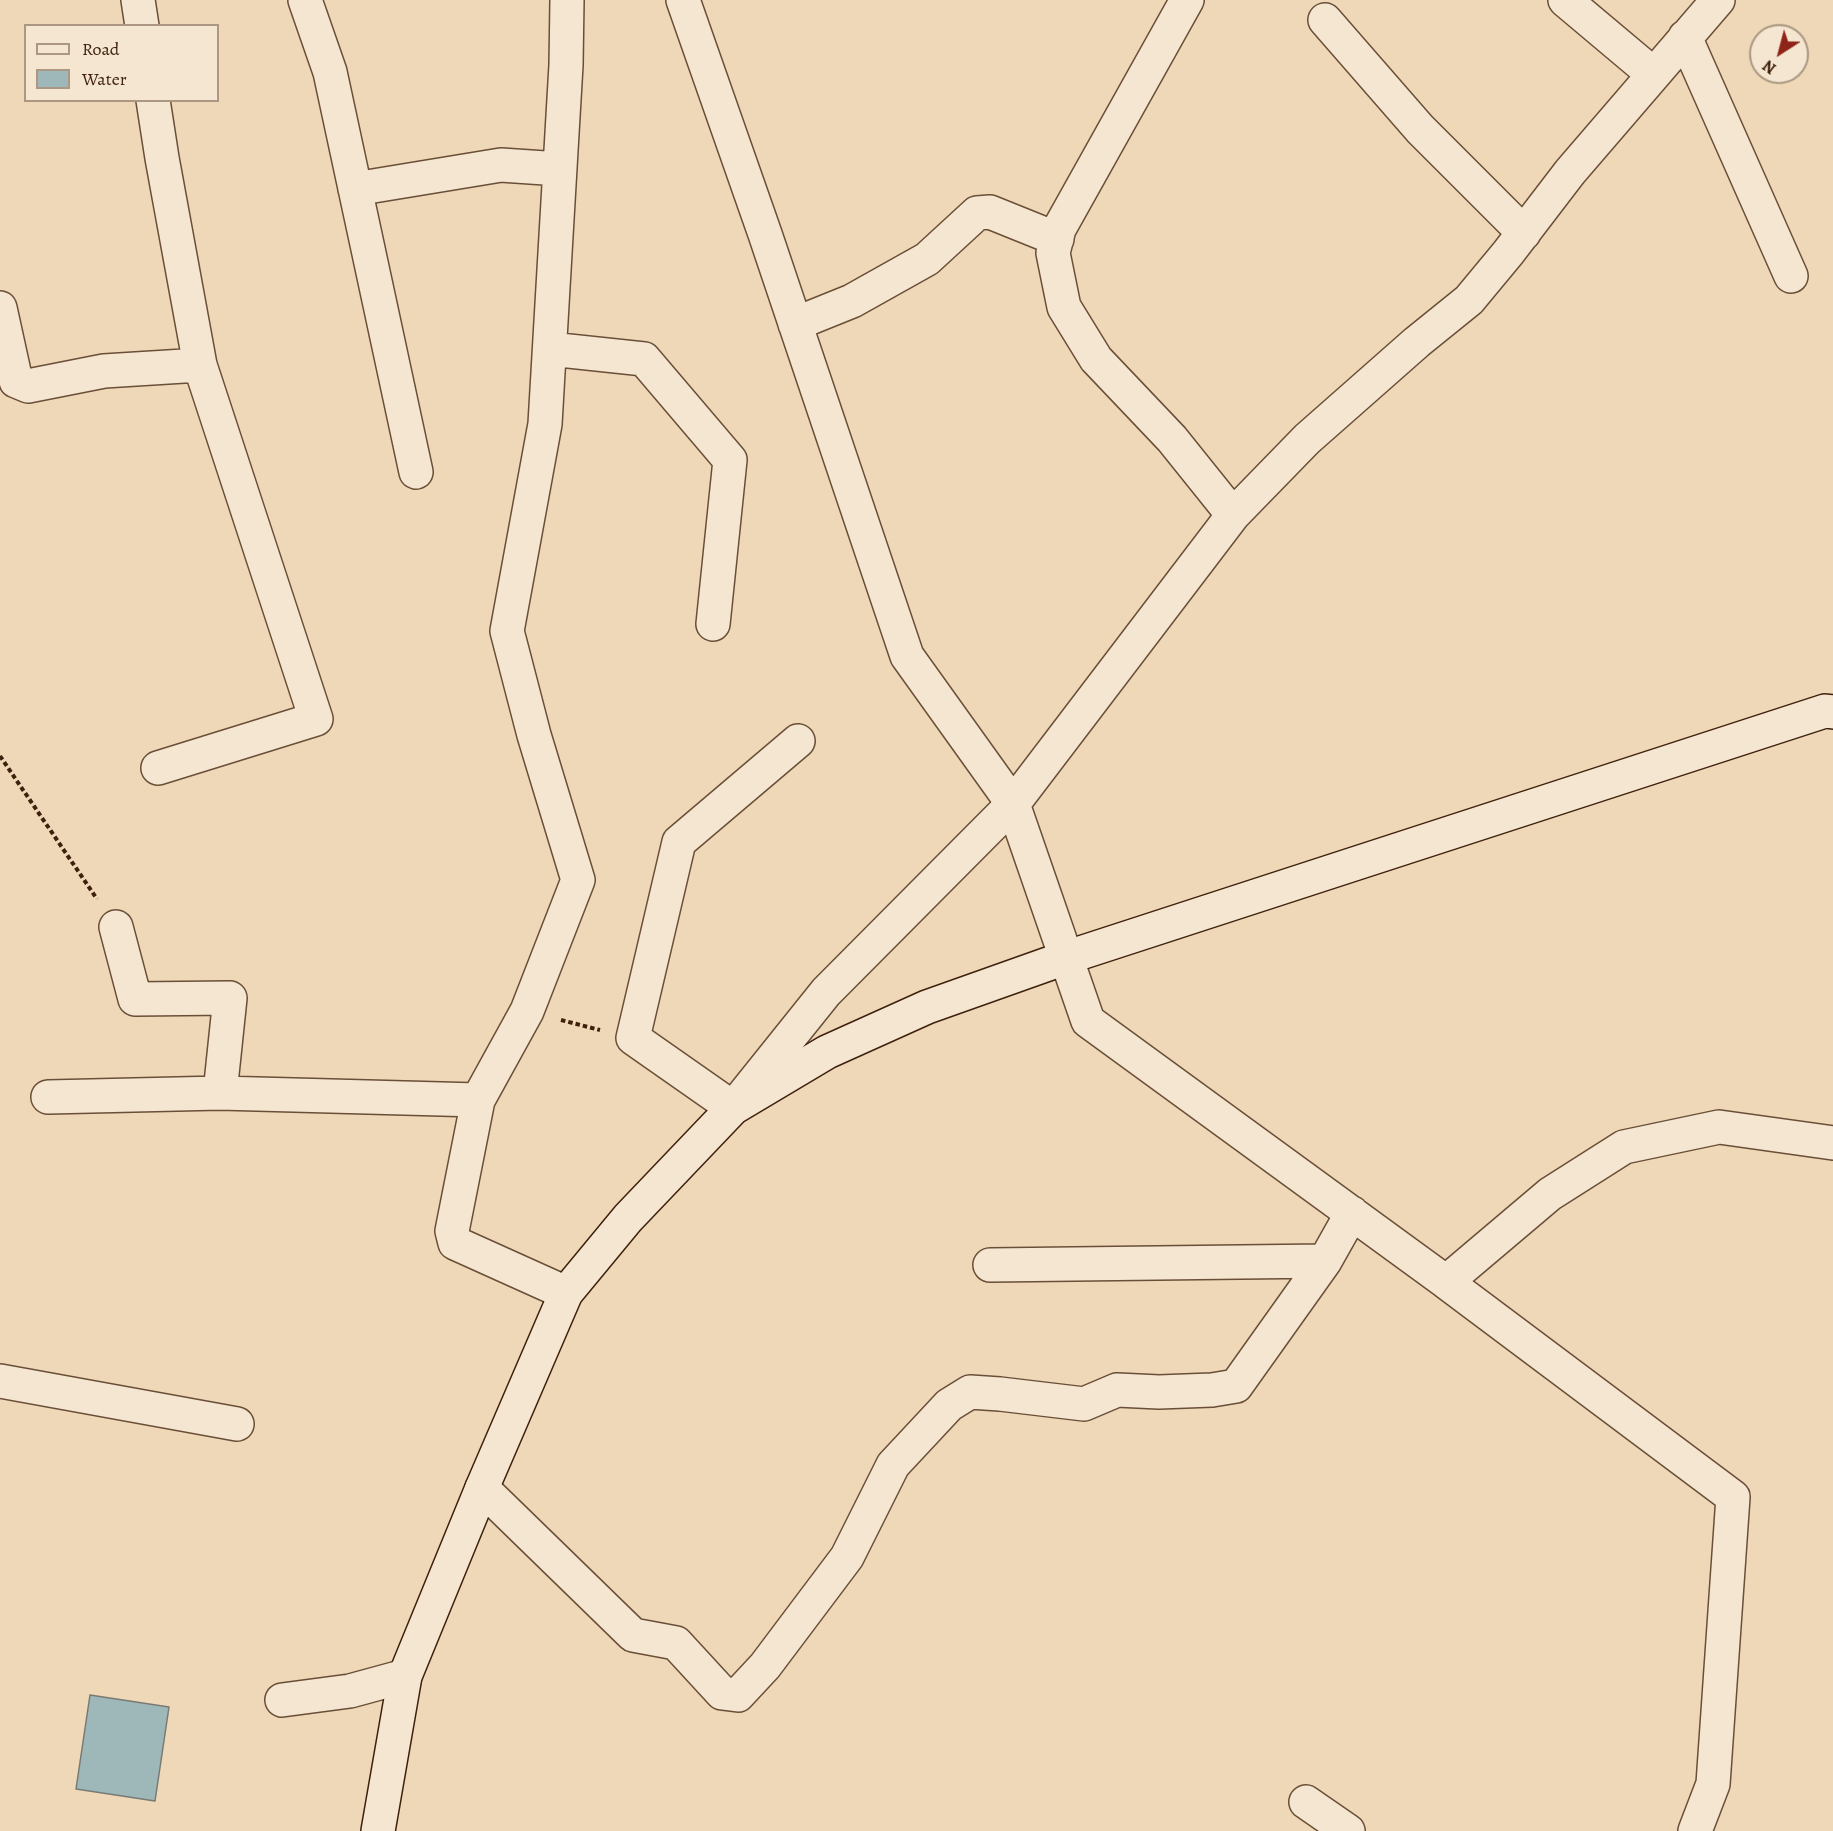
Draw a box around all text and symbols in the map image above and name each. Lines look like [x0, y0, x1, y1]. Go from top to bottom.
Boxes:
legend [24, 24, 219, 102]
north arrow [1749, 24, 1809, 84]
text: Road [82, 37, 119, 61]
text: N [1758, 55, 1781, 79]
text: Water [82, 67, 127, 91]

